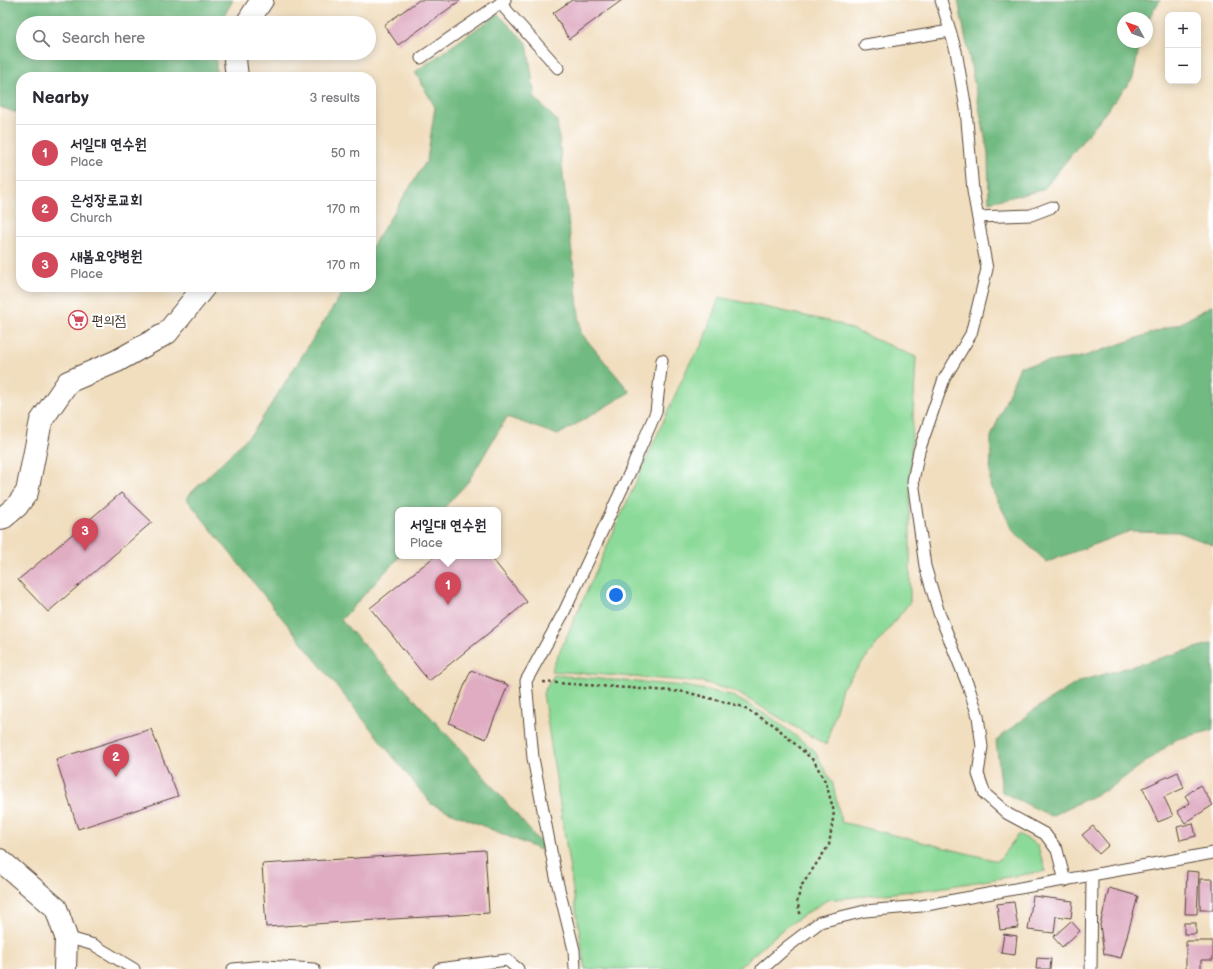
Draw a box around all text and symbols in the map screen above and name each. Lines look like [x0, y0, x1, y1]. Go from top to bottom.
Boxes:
north arrow [1117, 12, 1153, 48]
map controls [1165, 12, 1201, 84]
button: + [1165, 12, 1201, 48]
search box [16, 16, 376, 60]
icon: search [30, 27, 52, 49]
text: Search here [62, 29, 145, 48]
button: − [1165, 48, 1201, 84]
text: Nearby [32, 88, 89, 108]
text: 3 results [309, 90, 360, 106]
text: 서일대 연수원 [70, 135, 146, 154]
text: 1 [42, 145, 48, 161]
text: 50 m [331, 145, 360, 161]
text: Place [70, 154, 103, 170]
text: 은성장로교회 [70, 191, 142, 210]
text: 2 [41, 201, 49, 217]
text: 170 m [327, 201, 360, 217]
text: Church [70, 210, 112, 226]
text: 새봄요양병원 [70, 247, 142, 266]
text: 3 [41, 257, 49, 273]
text: 170 m [327, 257, 360, 273]
text: Place [70, 266, 103, 282]
supermarket icon: 편의점 [67, 309, 89, 331]
place label: 편의점 [92, 312, 126, 329]
popup [395, 507, 501, 559]
text: 서일대 연수원 [410, 516, 486, 535]
pin: 3 [72, 518, 98, 551]
text: Place [410, 535, 443, 551]
pin: 1 [435, 572, 461, 605]
your location [606, 585, 626, 605]
pin: 2 [103, 744, 129, 777]

